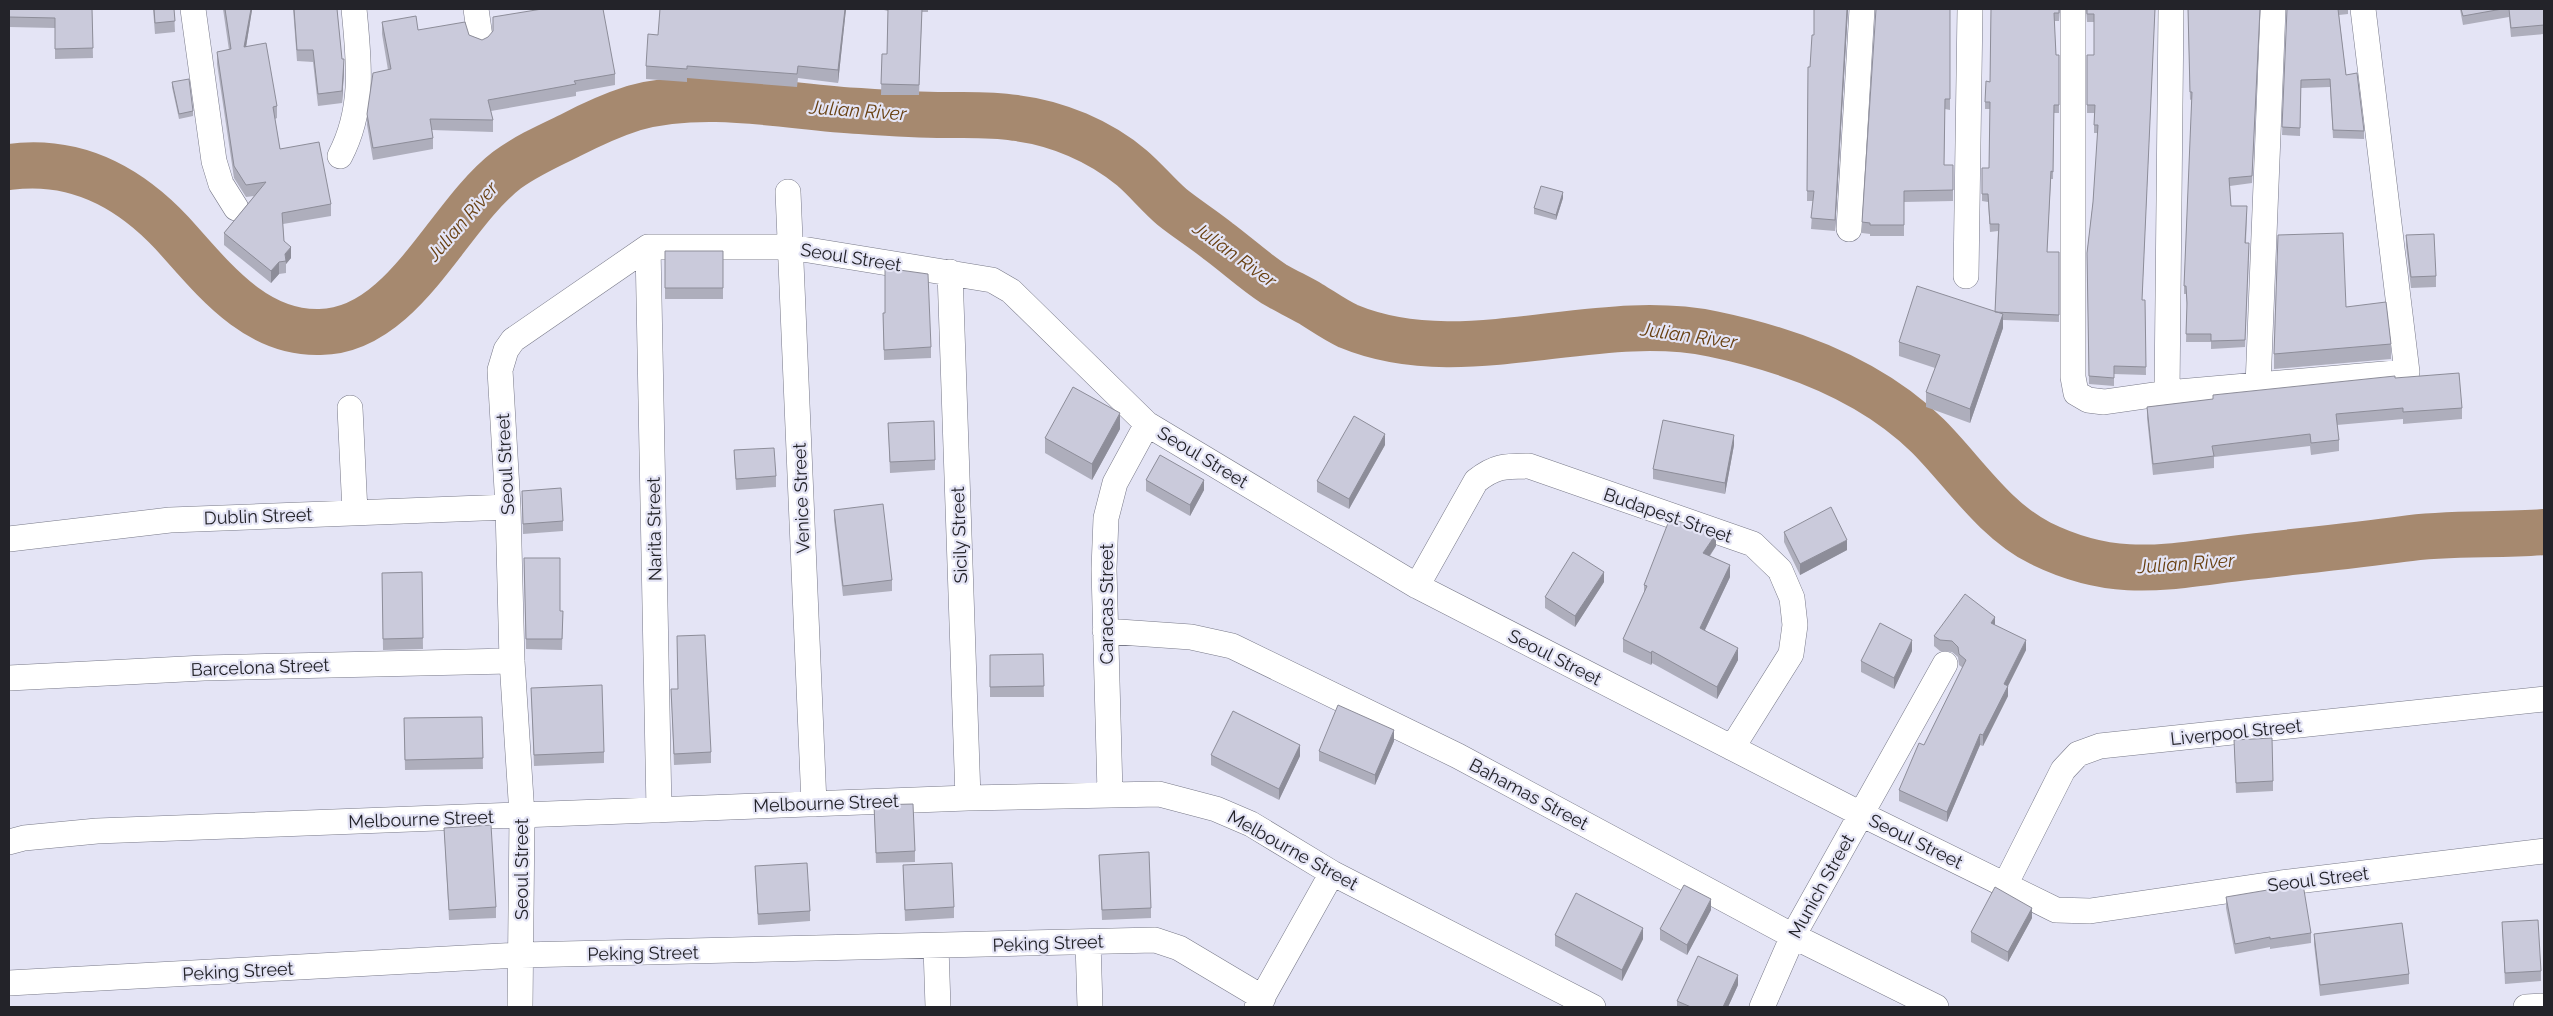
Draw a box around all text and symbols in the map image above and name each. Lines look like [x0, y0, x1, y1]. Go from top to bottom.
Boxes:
water label: Julian River [808, 96, 909, 124]
water label: Julian River [421, 176, 503, 266]
water label: Julian River [1188, 216, 1282, 292]
street label: Seoul Street [799, 239, 903, 275]
water label: Julian River [1638, 317, 1740, 353]
street label: Seoul Street [492, 413, 518, 515]
street label: Seoul Street [1154, 422, 1252, 492]
street label: Venice Street [789, 442, 813, 554]
street label: Narita Street [643, 477, 665, 581]
street label: Budapest Street [1601, 483, 1735, 547]
street label: Sicily Street [947, 486, 971, 584]
street label: Dublin Street [203, 504, 313, 528]
street label: Caracas Street [1096, 543, 1117, 665]
water label: Julian River [2136, 549, 2237, 577]
street label: Seoul Street [1505, 625, 1605, 689]
street label: Barcelona Street [190, 654, 330, 680]
street label: Liverpool Street [2169, 715, 2303, 749]
street label: Bahamas Street [1466, 754, 1592, 834]
street label: Melbourne Street [753, 790, 899, 816]
street label: Melbourne Street [348, 806, 494, 832]
street label: Melbourne Street [1224, 806, 1362, 894]
street label: Seoul Street [1866, 809, 1966, 873]
street label: Seoul Street [511, 818, 532, 920]
street label: Munich Street [1784, 830, 1858, 942]
street label: Seoul Street [2266, 862, 2370, 896]
street label: Peking Street [992, 931, 1104, 955]
street label: Peking Street [587, 942, 699, 964]
street label: Peking Street [182, 958, 294, 984]

